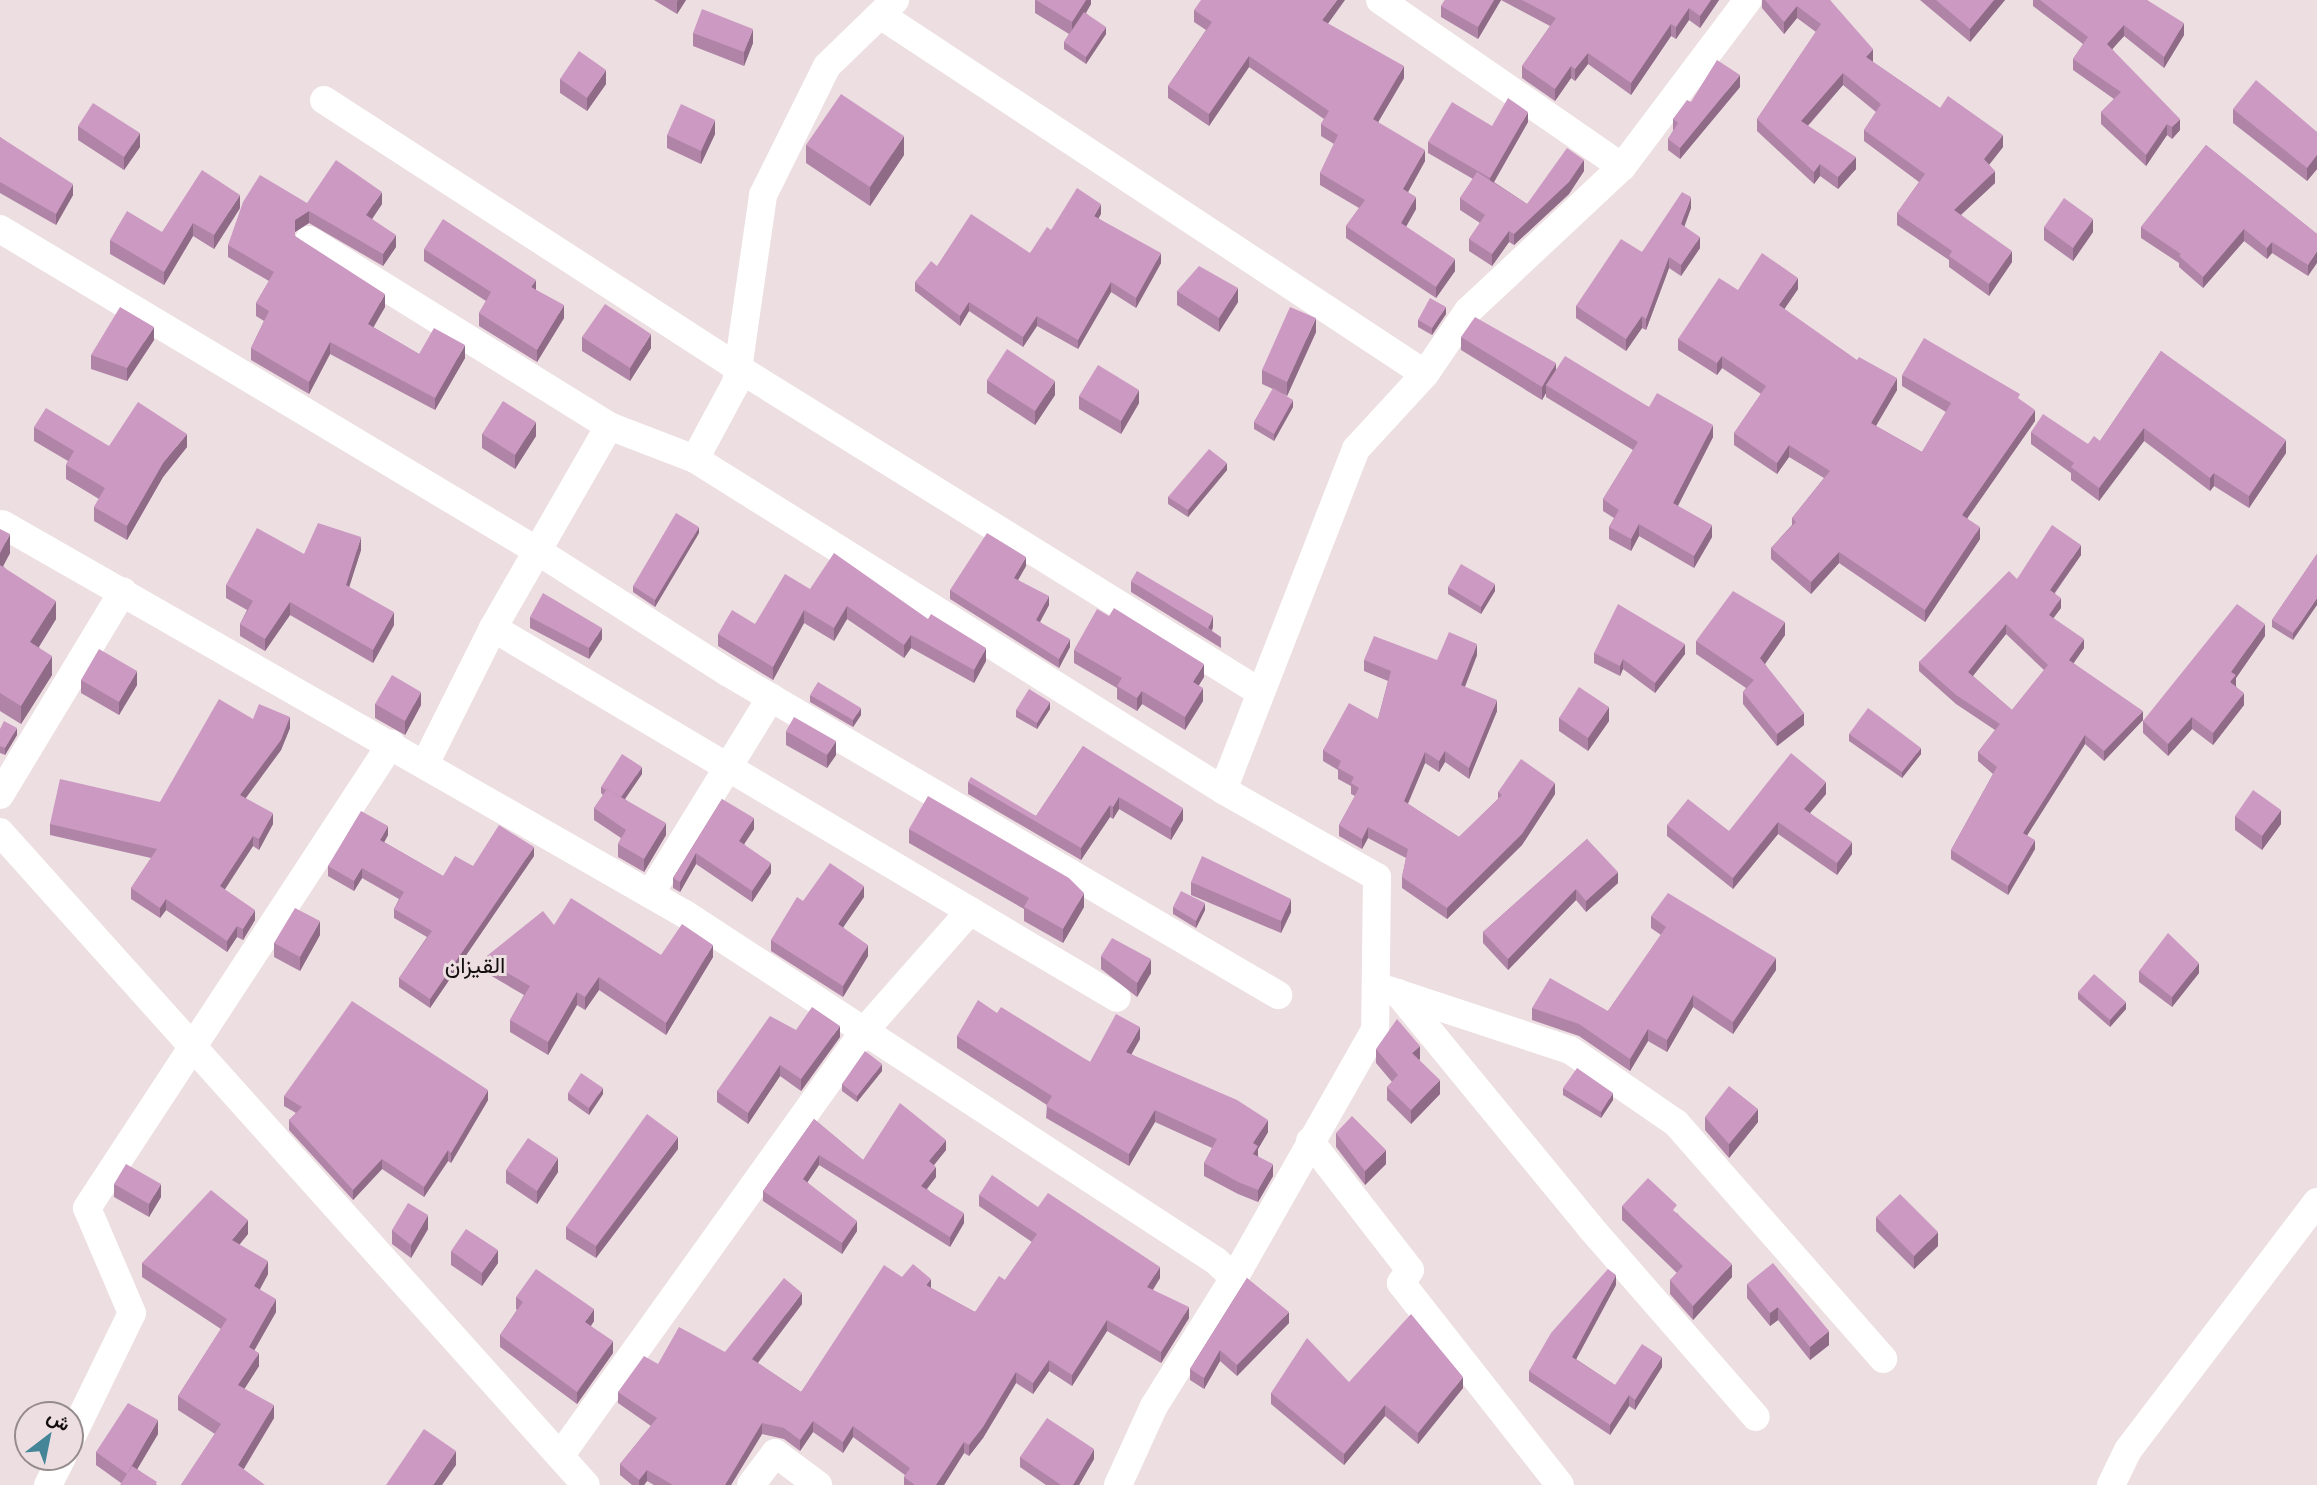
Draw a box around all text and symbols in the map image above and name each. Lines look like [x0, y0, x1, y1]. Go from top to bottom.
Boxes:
district label: القيزان [445, 950, 505, 978]
north arrow [14, 1401, 84, 1471]
text: ش [42, 1403, 76, 1437]

